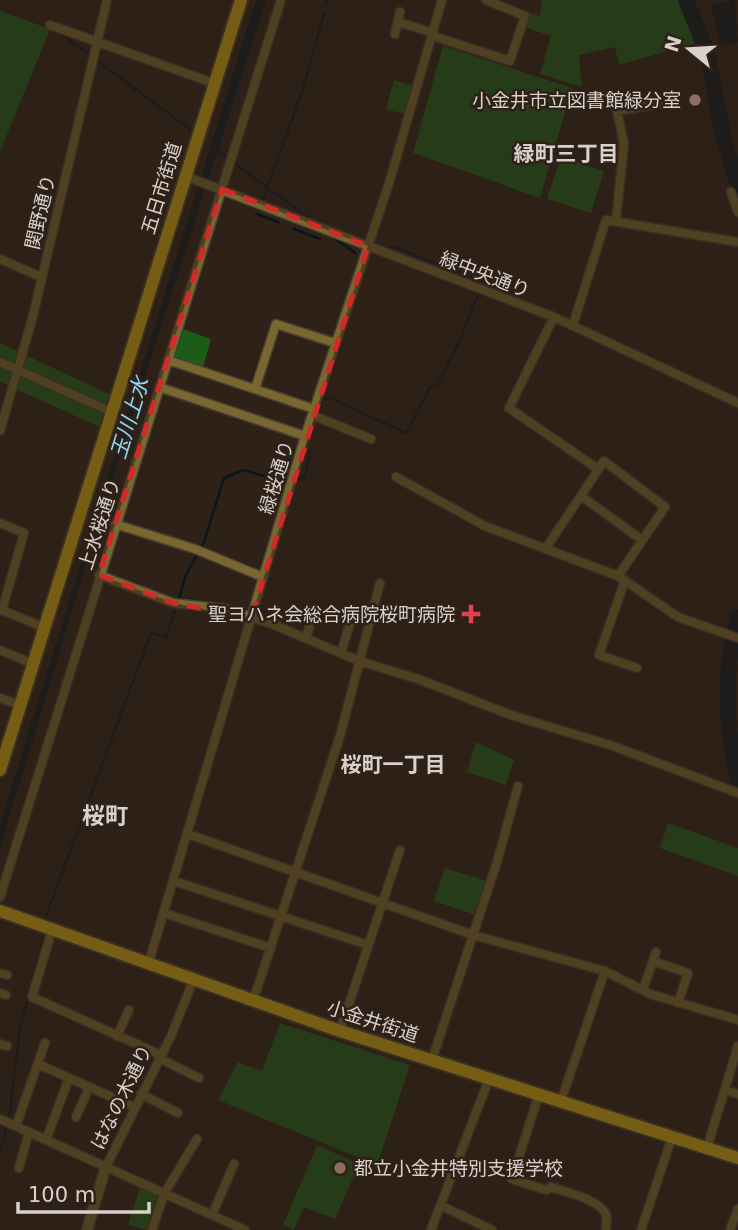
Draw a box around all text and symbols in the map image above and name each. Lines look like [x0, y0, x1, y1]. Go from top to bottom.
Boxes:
north arrow [654, 14, 724, 84]
text: N [660, 33, 686, 55]
place label: 小金井市立図書館緑分室 [472, 89, 681, 111]
marker: 小金井市立図書館緑分室 [687, 92, 703, 108]
street label: 五日市街道 [137, 139, 185, 237]
district label: 緑町三丁目 [514, 142, 619, 166]
street label: 関野通り [21, 172, 59, 252]
street label: 緑中央通り [437, 247, 533, 301]
water label: 玉川上水 [106, 372, 154, 462]
street label: 緑桜通り [254, 437, 298, 517]
street label: 上水桜通り [74, 475, 124, 573]
place label: 聖ヨハネ会総合病院桜町病院 [208, 603, 455, 625]
marker: 聖ヨハネ会総合病院桜町病院 [461, 604, 481, 624]
district label: 桜町一丁目 [341, 753, 446, 777]
district label: 桜町 [82, 803, 128, 829]
street label: 小金井街道 [324, 996, 422, 1046]
street label: はなの木通り [86, 1041, 156, 1153]
place label: 都立小金井特別支援学校 [354, 1157, 563, 1179]
marker: 都立小金井特別支援学校 [332, 1160, 348, 1176]
scale bar [18, 1170, 149, 1214]
text: 100 m [28, 1183, 95, 1207]

